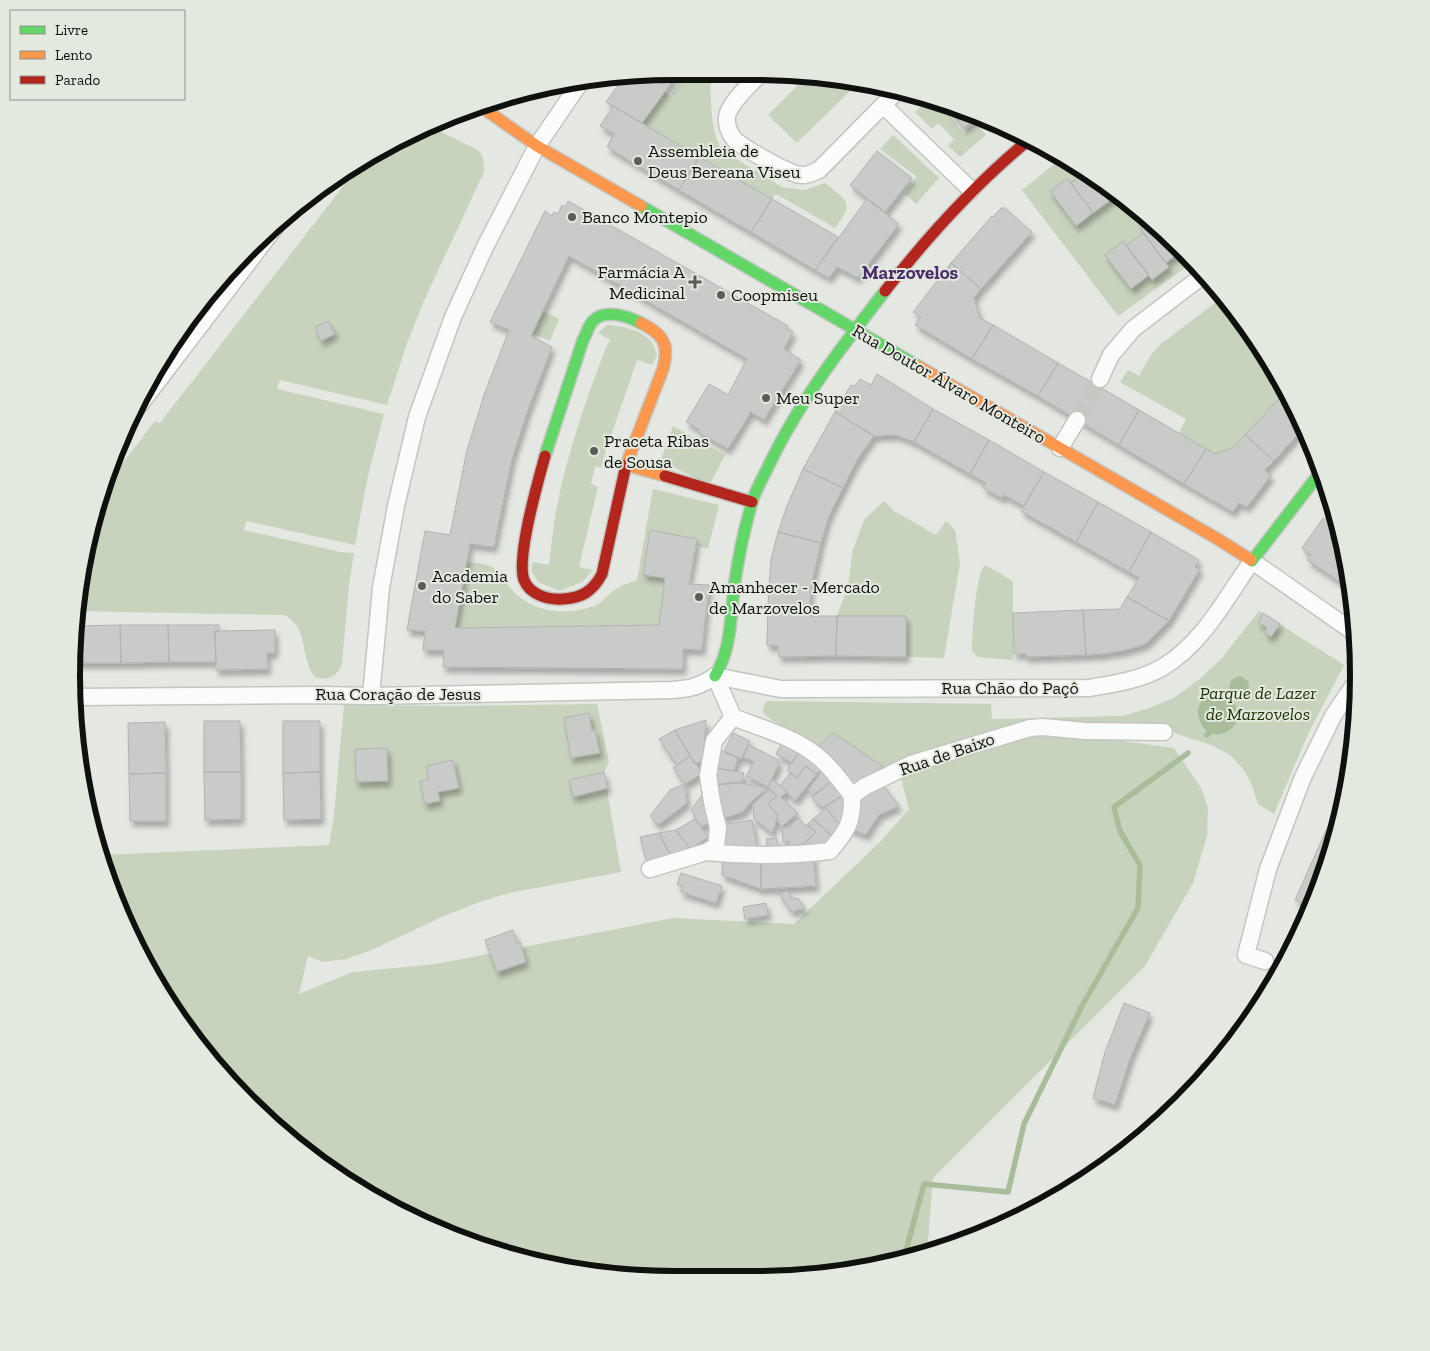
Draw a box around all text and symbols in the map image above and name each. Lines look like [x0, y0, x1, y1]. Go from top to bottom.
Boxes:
legend [10, 10, 185, 100]
text: Livre [55, 21, 88, 39]
text: Lento [55, 46, 92, 64]
text: Parado [55, 71, 101, 89]
place label: Assembleia de Deus Bereana Viseu [648, 140, 801, 183]
marker: Assembleia de Deus Bereana Viseu [632, 155, 644, 167]
place label: Banco Montepio [582, 206, 708, 228]
marker: Banco Montepio [566, 211, 578, 223]
place label: Farmácia A Medicinal [597, 261, 685, 304]
district label: Marzovelos [862, 261, 959, 284]
marker: Farmácia A Medicinal [689, 276, 701, 288]
place label: Coopmiseu [731, 284, 818, 306]
marker: Coopmiseu [715, 289, 727, 301]
street label: Rua Doutor Álvaro Monteiro [848, 320, 1050, 448]
place label: Meu Super [776, 387, 860, 409]
marker: Meu Super [760, 392, 772, 404]
place label: Praceta Ribas de Sousa [604, 430, 709, 473]
marker: Praceta Ribas de Sousa [588, 445, 600, 457]
place label: Academia do Saber [432, 565, 508, 608]
place label: Amanhecer - Mercado de Marzovelos [709, 576, 880, 619]
marker: Academia do Saber [416, 580, 428, 592]
marker: Amanhecer - Mercado de Marzovelos [693, 591, 705, 603]
street label: Rua Chão do Paçô [941, 677, 1079, 699]
park label: Parque de Lazer de Marzovelos [1200, 682, 1317, 725]
street label: Rua Coração de Jesus [315, 683, 481, 705]
street label: Rua de Baixo [897, 727, 997, 781]

